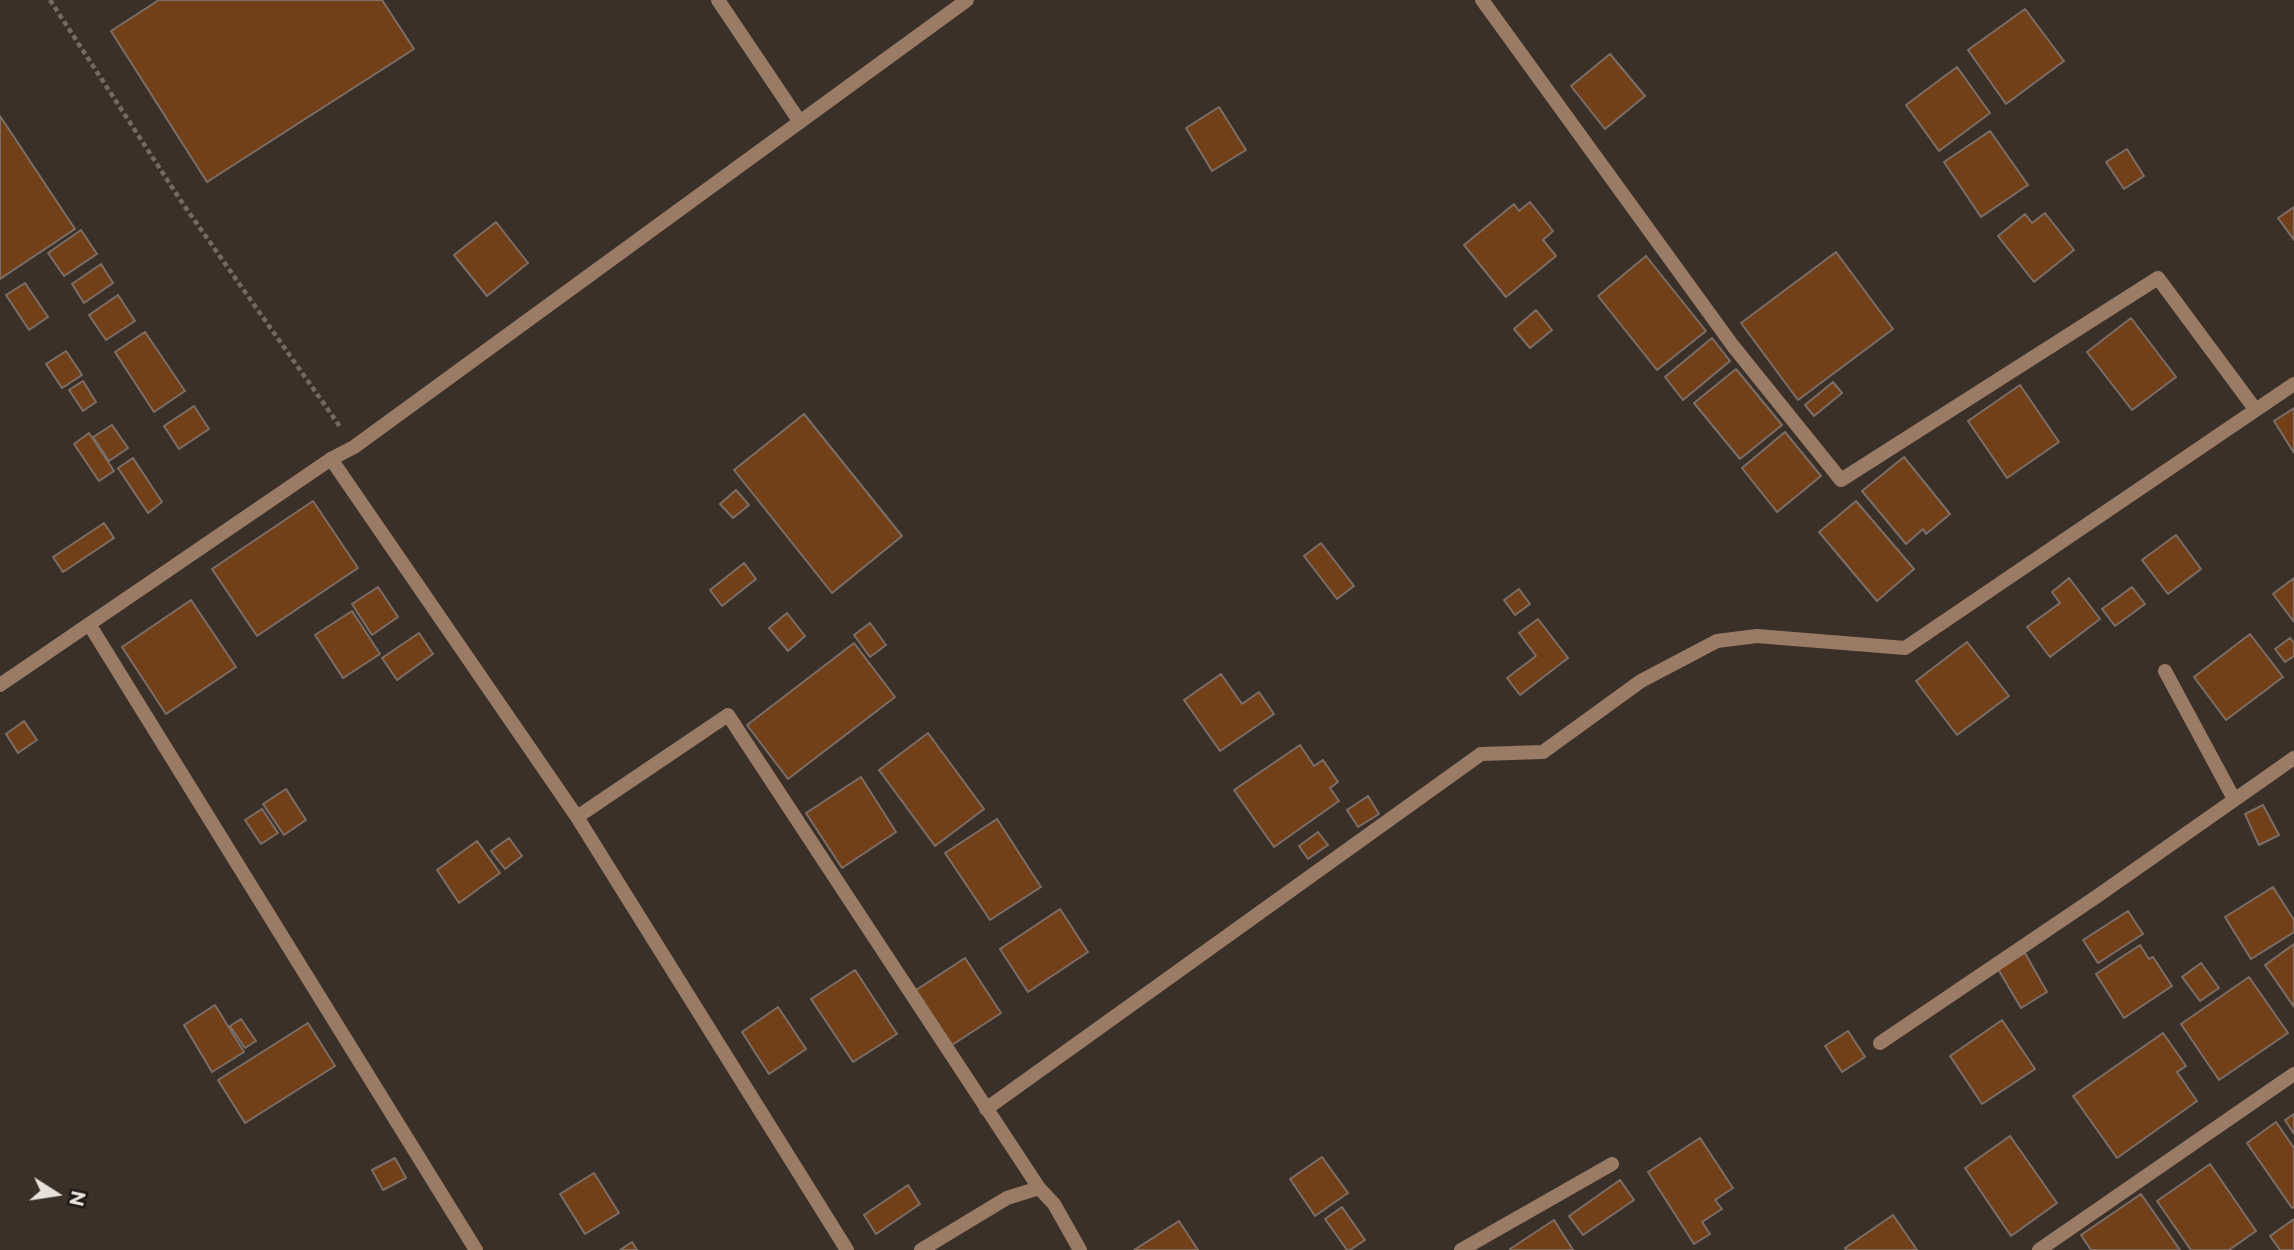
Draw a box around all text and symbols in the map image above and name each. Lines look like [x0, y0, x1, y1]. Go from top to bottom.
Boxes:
north arrow [21, 1159, 91, 1229]
text: N [64, 1189, 90, 1208]

